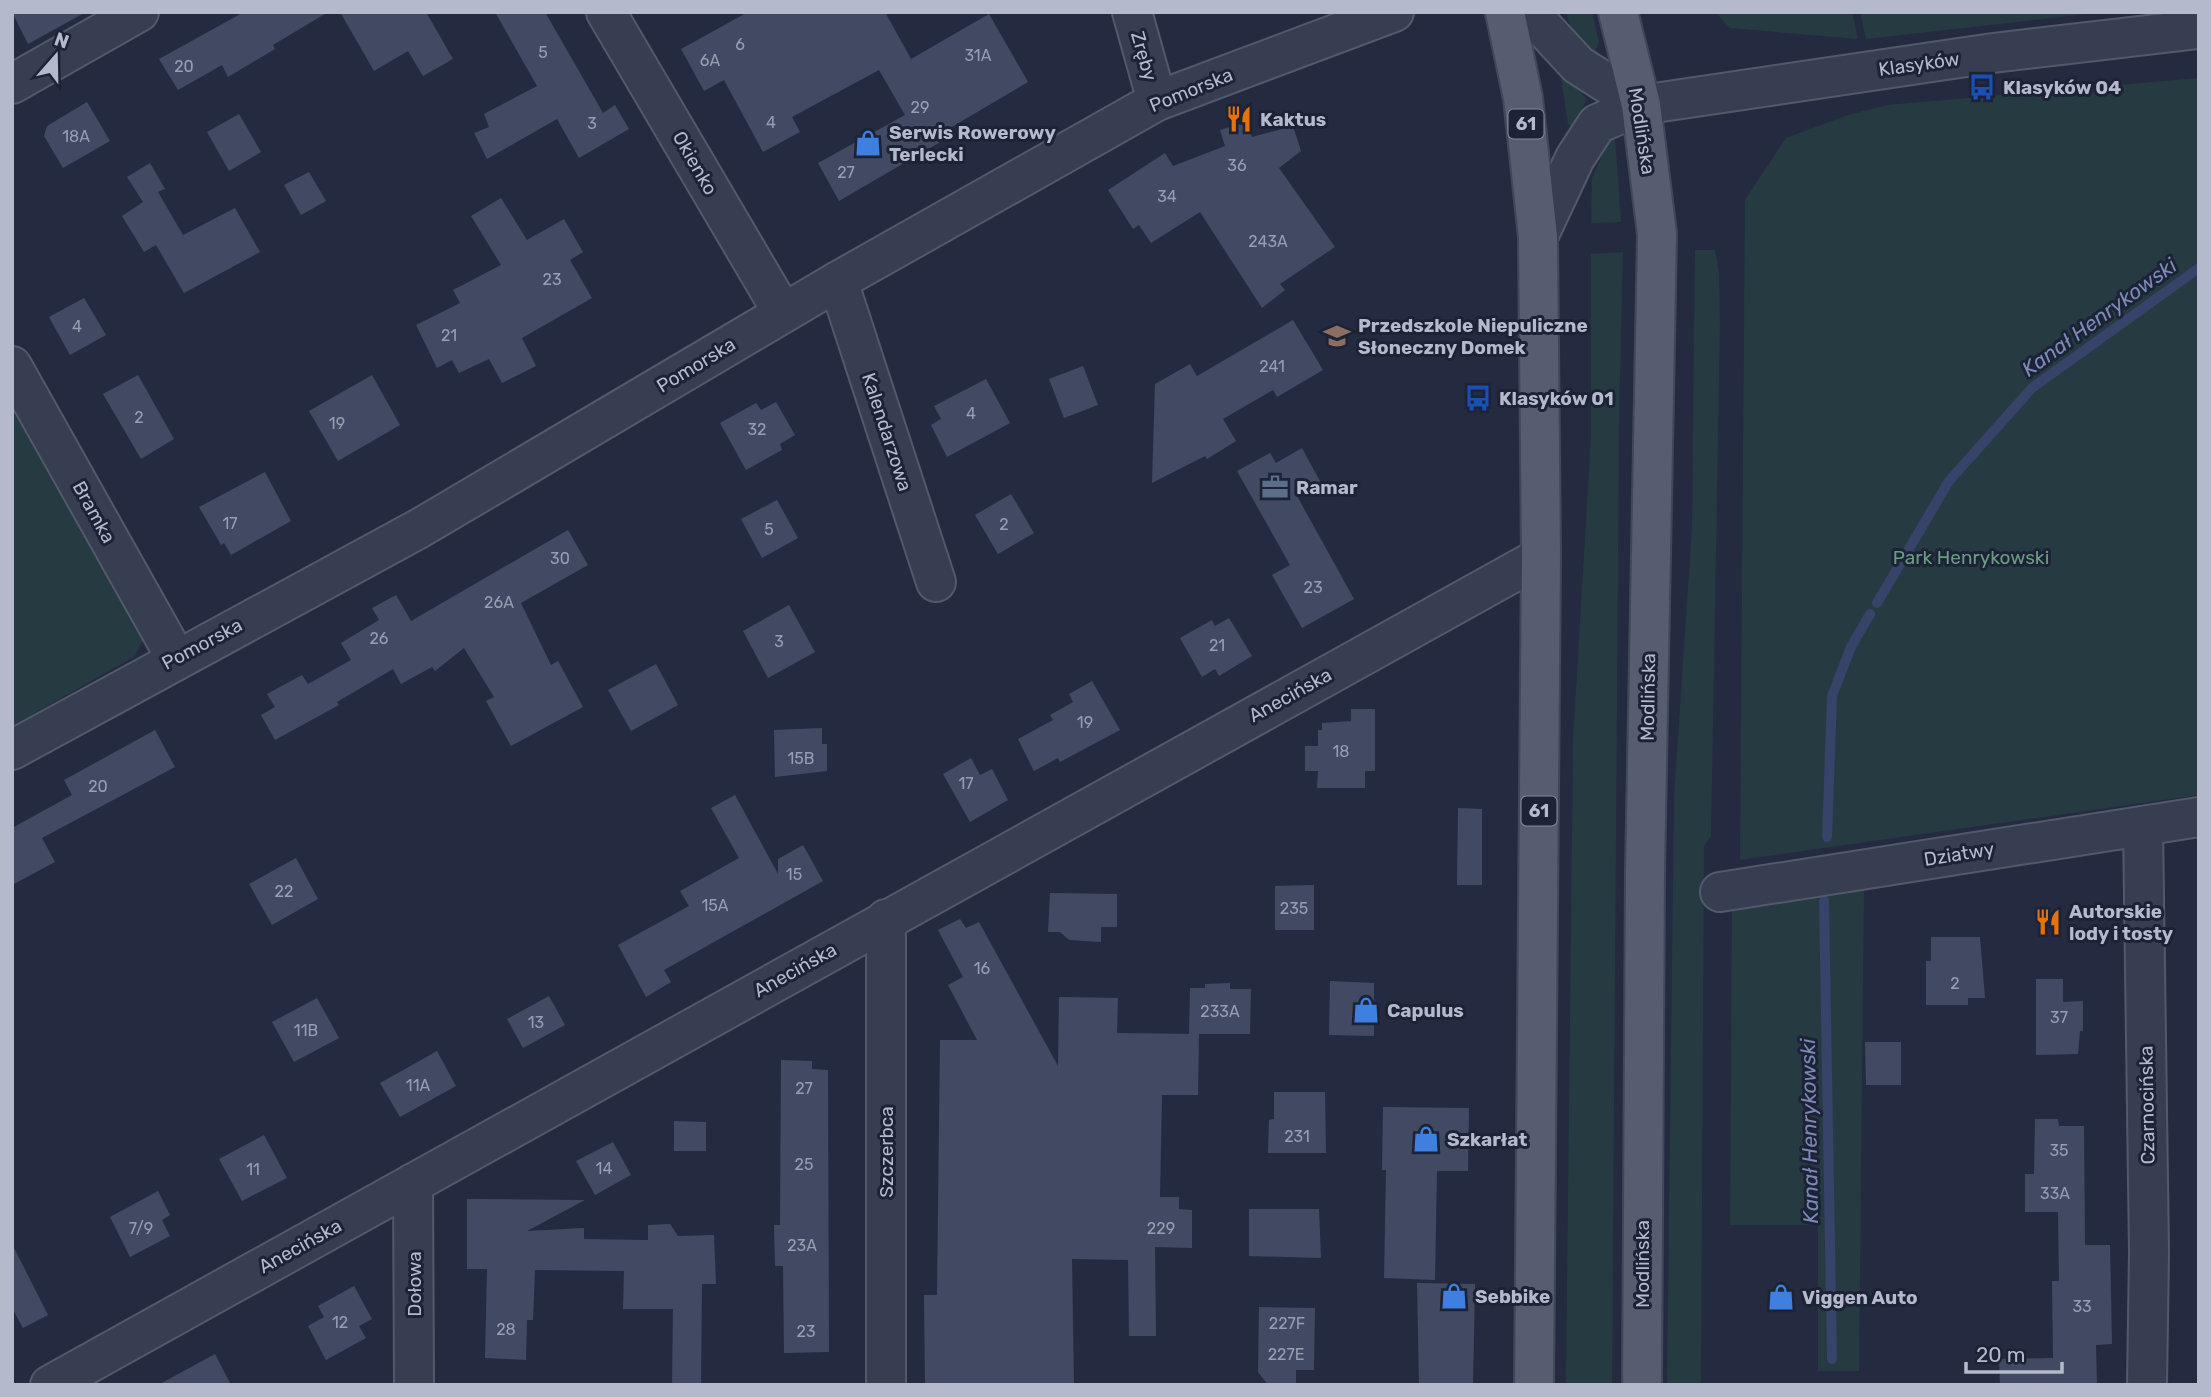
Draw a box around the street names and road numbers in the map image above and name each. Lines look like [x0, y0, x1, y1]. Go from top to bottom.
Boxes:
street label: Zręby [1126, 29, 1162, 83]
street label: Klasyków [1877, 47, 1961, 81]
street label: Pomorska [1146, 63, 1236, 117]
street label: Modlińska [1624, 86, 1660, 176]
road number: 61 [1508, 110, 1544, 139]
street label: Okienko [668, 127, 722, 199]
street label: Pomorska [652, 333, 740, 397]
street label: Kalendarzowa [857, 370, 917, 494]
street label: Bramka [68, 477, 120, 547]
street label: Pomorska [158, 613, 246, 675]
street label: Modlińska [1636, 653, 1660, 741]
street label: Anecińska [1245, 663, 1335, 727]
road number: 61 [1522, 796, 1556, 826]
street label: Dziatwy [1922, 837, 1996, 871]
street label: Anecińska [750, 938, 840, 1002]
street label: Czarnocińska [2134, 1045, 2160, 1165]
street label: Szczerbca [875, 1106, 898, 1198]
street label: Anecińska [255, 1214, 345, 1278]
street label: Modlińska [1631, 1220, 1654, 1308]
street label: Dołowa [403, 1251, 426, 1317]

